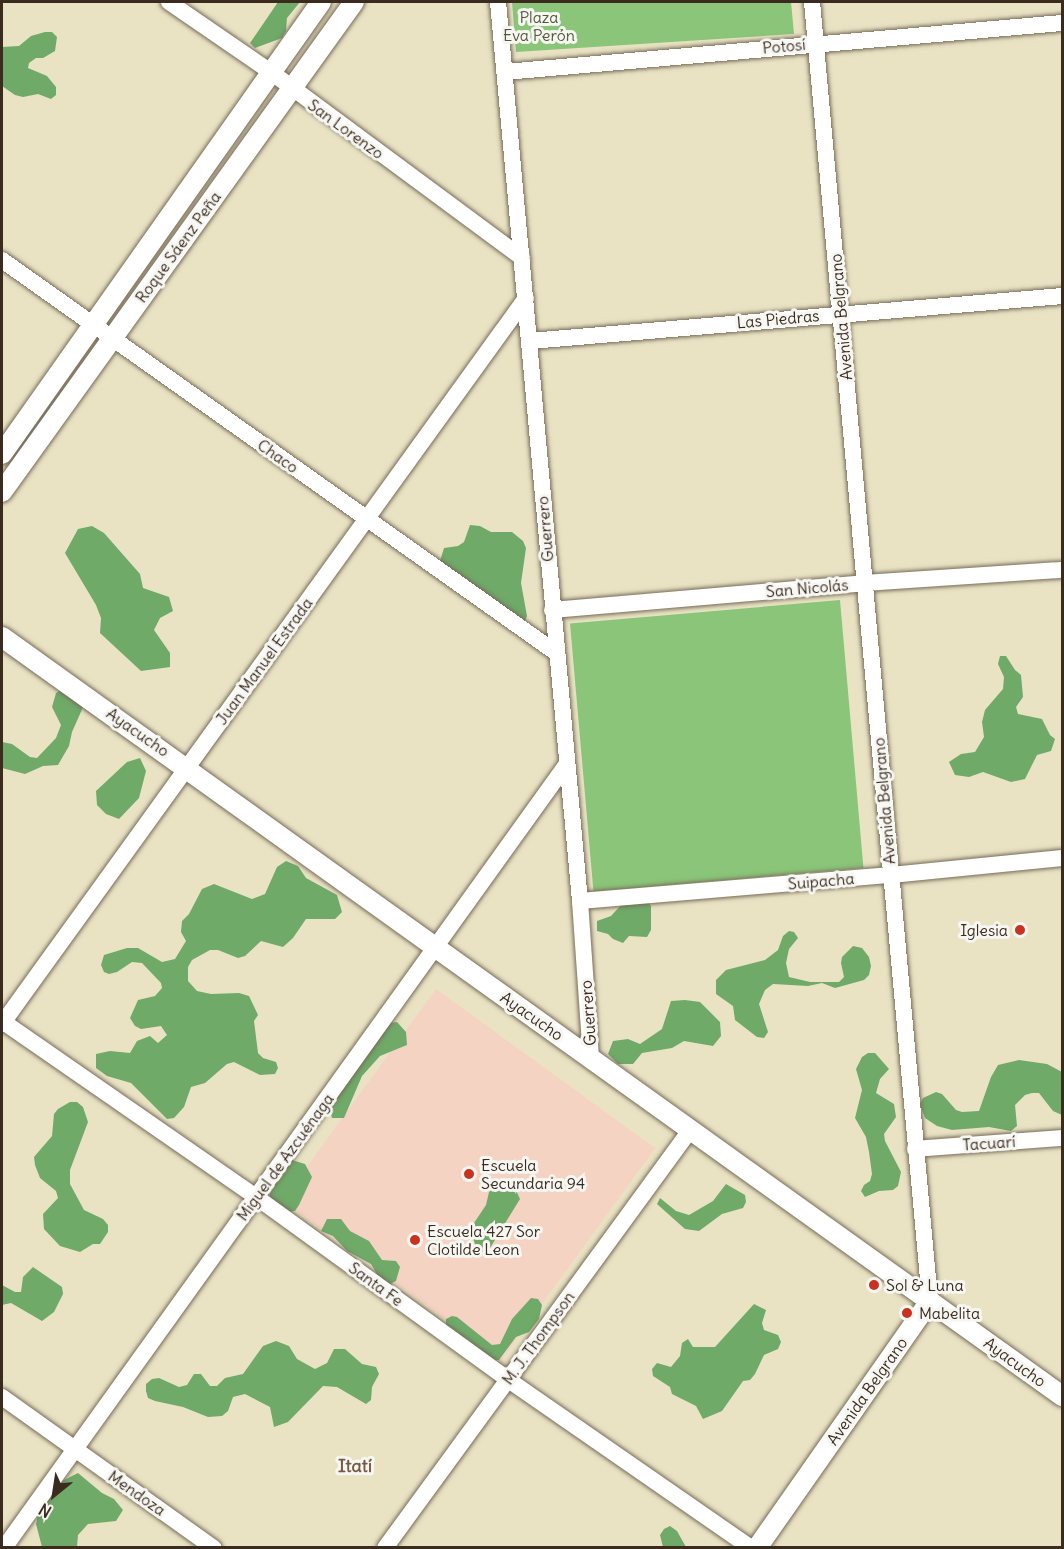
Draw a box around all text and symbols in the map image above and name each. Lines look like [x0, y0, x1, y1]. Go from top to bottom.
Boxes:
park label: Plaza Eva Perón [503, 7, 575, 45]
street label: Potosí [762, 35, 806, 57]
street label: San Lorenzo [304, 95, 388, 163]
street label: Roque Sáenz Peña [131, 188, 225, 306]
street label: Avenida Belgrano [826, 253, 856, 381]
street label: Las Piedras [736, 306, 820, 332]
street label: Chaco [254, 435, 302, 477]
street label: Guerrero [533, 495, 557, 563]
street label: San Nicolás [765, 575, 849, 601]
street label: Juan Manuel Estrada [212, 594, 316, 728]
street label: Ayacucho [103, 703, 173, 761]
street label: Avenida Belgrano [869, 737, 899, 865]
street label: Suipacha [787, 869, 855, 893]
place label: Iglesia [960, 920, 1008, 940]
marker: Iglesia [1013, 923, 1027, 937]
street label: Guerrero [576, 979, 600, 1047]
street label: Ayacucho [497, 987, 567, 1045]
street label: Miguel de Azcuénaga [232, 1090, 338, 1224]
street label: Tacuarí [962, 1132, 1016, 1154]
place label: Escuela Secundaria 94 [481, 1155, 585, 1193]
marker: Escuela Secundaria 94 [462, 1167, 476, 1181]
place label: Escuela 427 Sor Clotilde Leon [427, 1221, 540, 1259]
marker: Escuela 427 Sor Clotilde Leon [408, 1233, 422, 1247]
street label: Santa Fe [345, 1258, 407, 1310]
place label: Sol & Luna [886, 1275, 964, 1295]
marker: Sol & Luna [867, 1278, 881, 1292]
street label: M. J. Thompson [498, 1288, 578, 1388]
place label: Mabelita [919, 1303, 980, 1323]
marker: Mabelita [900, 1306, 914, 1320]
street label: Avenida Belgrano [823, 1333, 911, 1449]
street label: Ayacucho [980, 1333, 1050, 1391]
district label: Itatí [338, 1455, 372, 1477]
north arrow [24, 1465, 84, 1525]
street label: Mendoza [105, 1466, 169, 1520]
text: N [35, 1499, 55, 1522]

